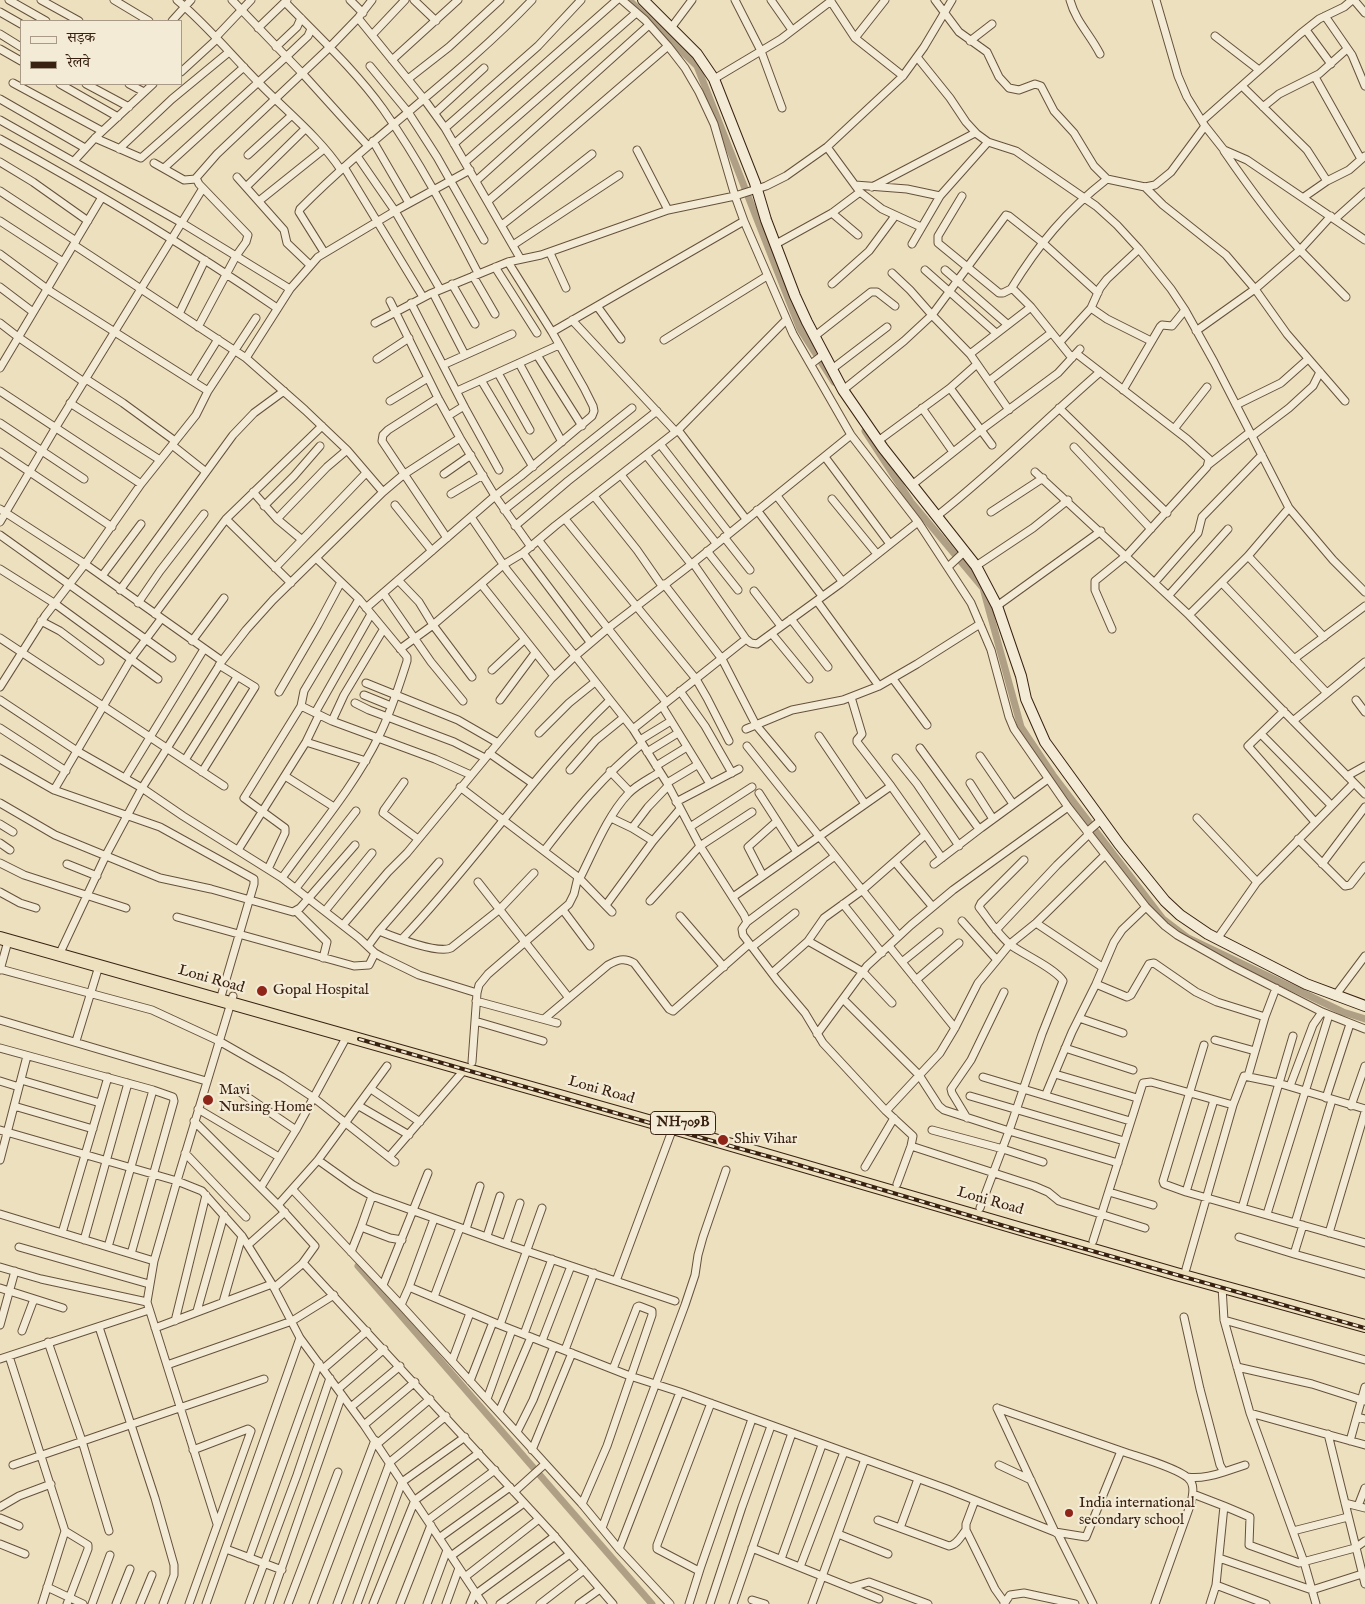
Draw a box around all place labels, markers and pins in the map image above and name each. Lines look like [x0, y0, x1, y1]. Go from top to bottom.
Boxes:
place label: Gopal Hospital [273, 982, 369, 1000]
marker: Gopal Hospital [255, 984, 269, 998]
place label: Mavi Nursing Home [219, 1082, 313, 1117]
marker: Mavi Nursing Home [201, 1093, 215, 1107]
place label: Shiv Vihar [734, 1131, 797, 1149]
marker: Shiv Vihar [716, 1133, 730, 1147]
place label: India international secondary school [1079, 1495, 1195, 1530]
marker: India international secondary school [1063, 1507, 1075, 1519]

